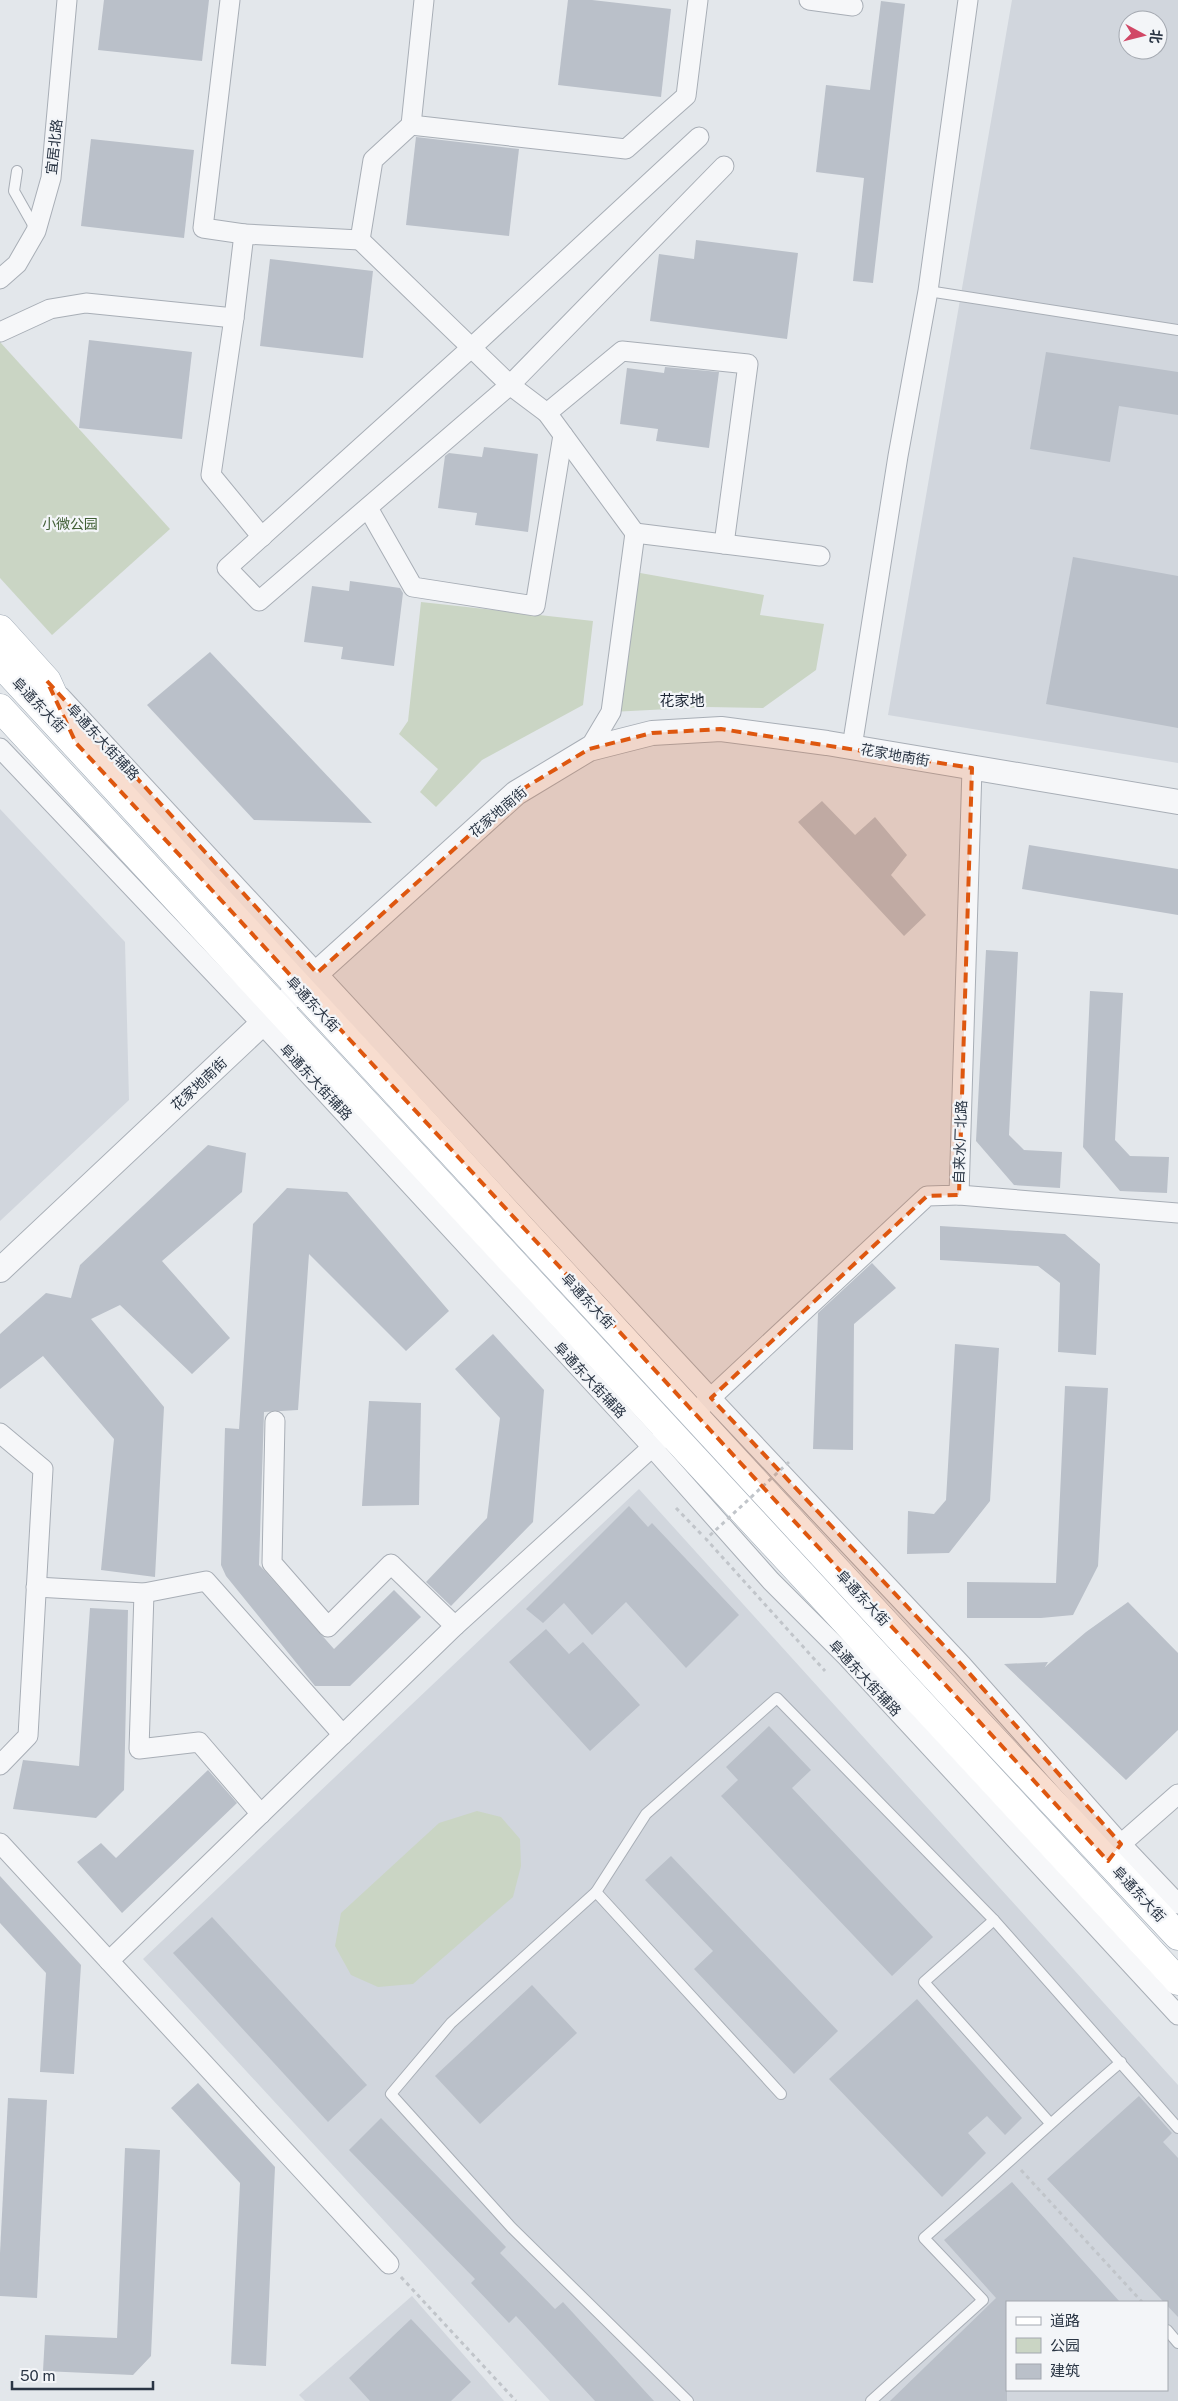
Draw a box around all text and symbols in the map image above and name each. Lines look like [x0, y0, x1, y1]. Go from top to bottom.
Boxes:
north arrow [1118, 10, 1168, 60]
text: 北 [1147, 29, 1165, 45]
street label: 宜居北路 [43, 118, 65, 176]
park label: 小微公园 [42, 516, 98, 532]
street label: 阜通东大街 [9, 674, 69, 736]
district label: 花家地 [659, 692, 705, 709]
street label: 阜通东大街辅路 [64, 701, 142, 783]
street label: 花家地南街 [859, 741, 931, 769]
street label: 花家地南街 [466, 783, 530, 841]
street label: 阜通东大街 [283, 973, 343, 1035]
street label: 阜通东大街辅路 [277, 1041, 355, 1123]
street label: 花家地南街 [168, 1054, 230, 1114]
street label: 自来水厂北路 [951, 1100, 969, 1184]
street label: 阜通东大街 [558, 1270, 618, 1332]
street label: 阜通东大街辅路 [551, 1339, 629, 1421]
street label: 阜通东大街 [833, 1567, 893, 1629]
street label: 阜通东大街辅路 [826, 1637, 904, 1719]
street label: 阜通东大街 [1109, 1863, 1169, 1925]
legend [1006, 2301, 1168, 2391]
text: 道路 [1050, 2312, 1080, 2329]
text: 公园 [1050, 2337, 1080, 2354]
scale bar [12, 2358, 154, 2390]
text: 建筑 [1050, 2362, 1080, 2379]
text: 50 m [20, 2367, 55, 2384]

